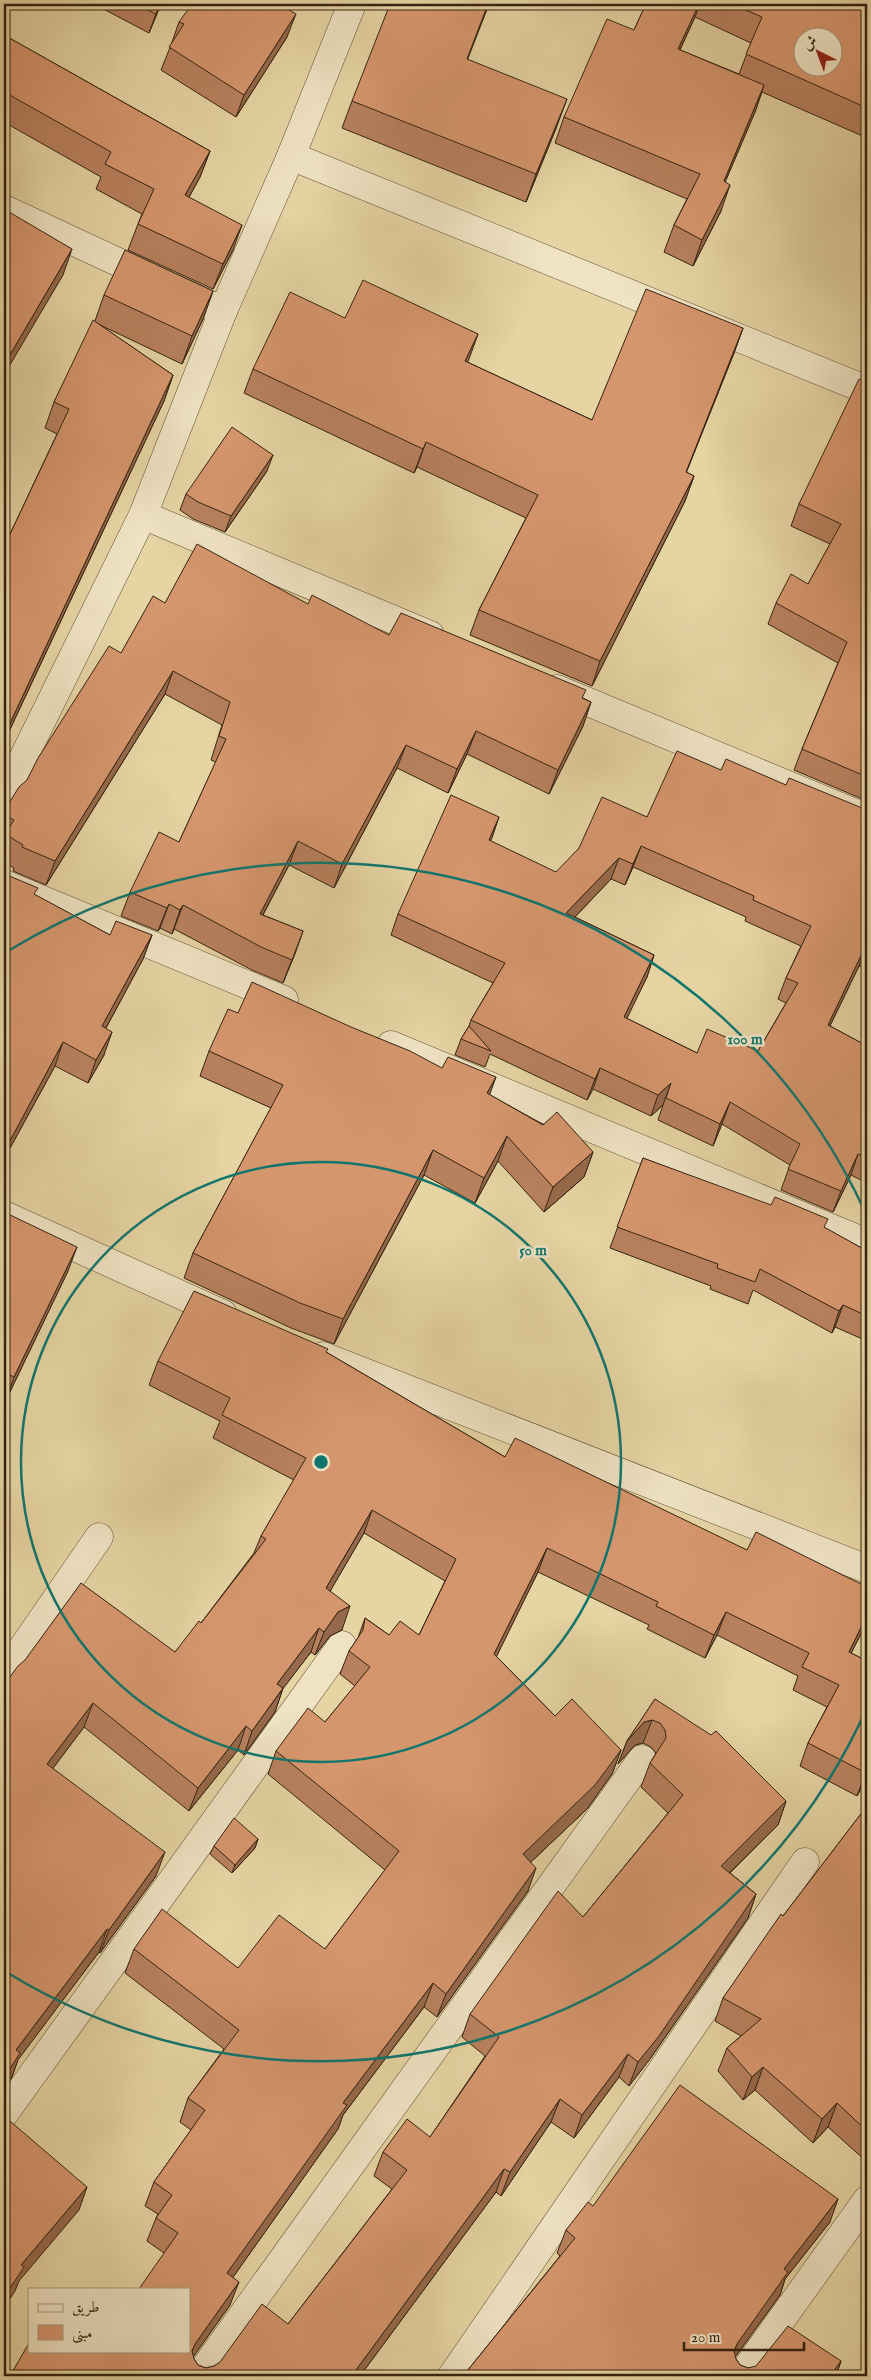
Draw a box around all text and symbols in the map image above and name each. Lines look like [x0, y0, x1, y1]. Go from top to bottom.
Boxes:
north arrow [794, 28, 844, 78]
text: ش [799, 32, 821, 54]
text: 100 m [727, 1030, 763, 1049]
text: 50 m [519, 1241, 547, 1260]
centre of rings [312, 1453, 330, 1471]
legend [28, 2288, 190, 2352]
text: طريق [72, 2298, 99, 2317]
scale bar [684, 2320, 804, 2352]
text: مبنى [72, 2324, 92, 2344]
text: 20 m [691, 2328, 721, 2347]

